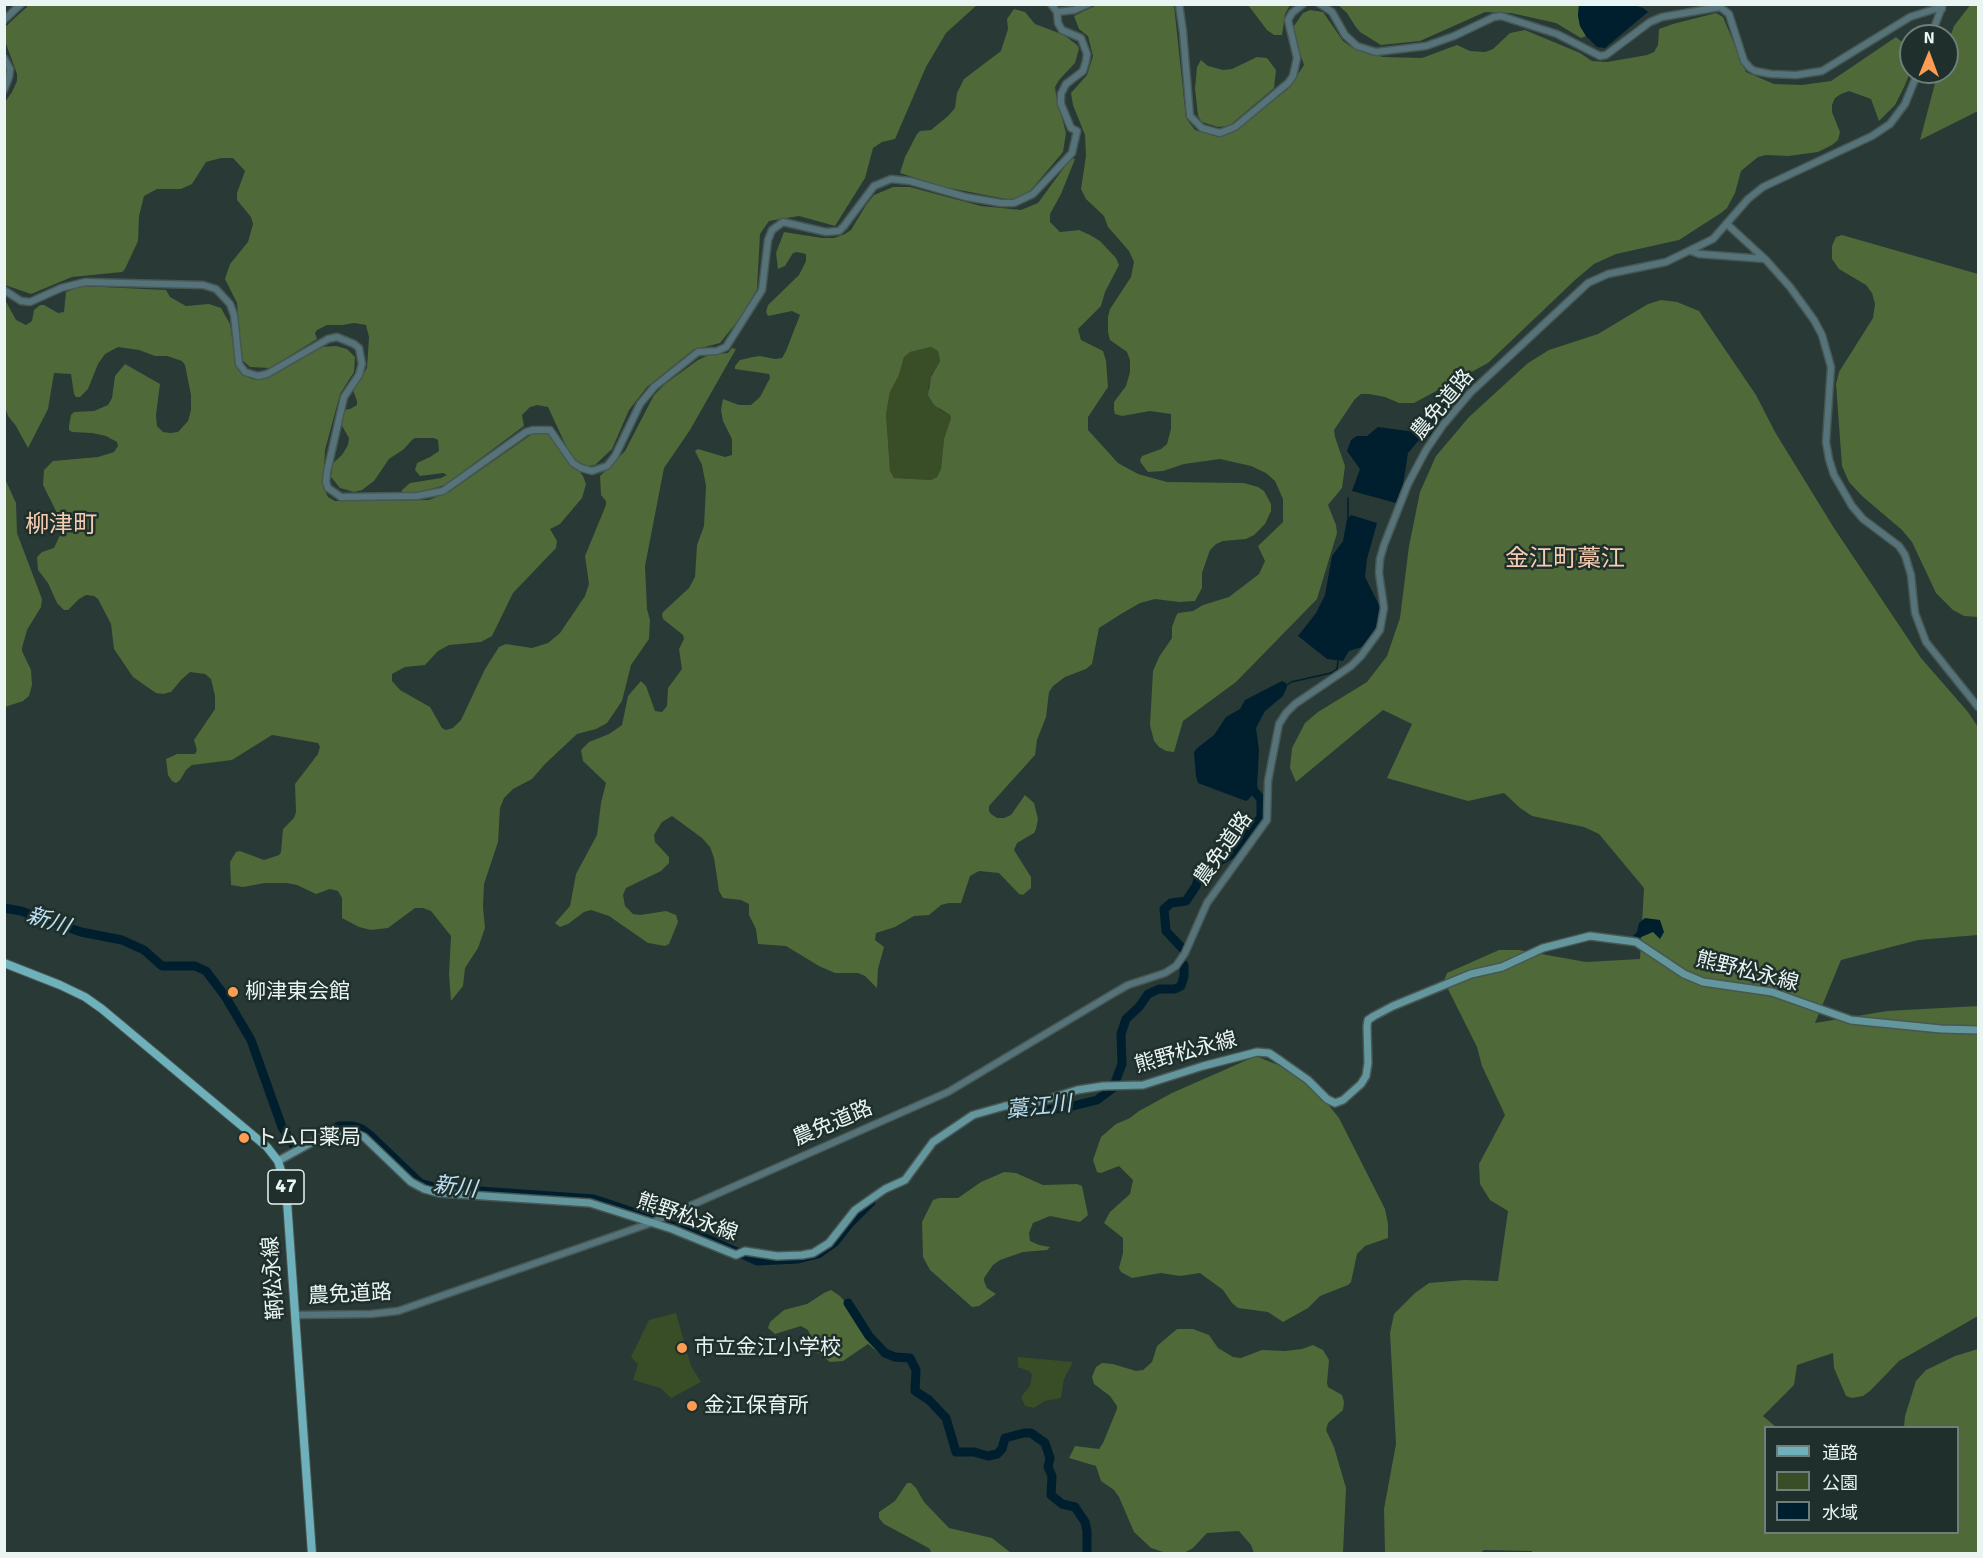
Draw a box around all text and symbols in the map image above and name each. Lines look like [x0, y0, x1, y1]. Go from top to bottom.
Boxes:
north arrow [1899, 24, 1959, 84]
text: N [1924, 28, 1935, 48]
street label: 農免道路 [1406, 365, 1480, 445]
district label: 柳津町 [25, 512, 97, 540]
district label: 金江町藁江 [1505, 546, 1625, 574]
street label: 農免道路 [1190, 807, 1258, 891]
water label: 新川 [23, 903, 73, 941]
street label: 熊野松永線 [1693, 947, 1801, 997]
place label: 柳津東会館 [245, 979, 350, 1005]
marker: 柳津東会館 [226, 985, 240, 999]
street label: 熊野松永線 [1132, 1027, 1240, 1079]
water label: 藁江川 [1005, 1091, 1073, 1125]
street label: 農免道路 [789, 1096, 877, 1152]
place label: トムロ薬局 [256, 1125, 361, 1151]
marker: トムロ薬局 [237, 1131, 251, 1145]
road number: 47 [268, 1170, 304, 1204]
water label: 新川 [432, 1172, 478, 1204]
street label: 熊野松永線 [633, 1189, 741, 1247]
street label: 鞆松永線 [259, 1235, 289, 1321]
street label: 農免道路 [307, 1280, 393, 1310]
place label: 市立金江小学校 [694, 1335, 841, 1361]
marker: 市立金江小学校 [675, 1341, 689, 1355]
place label: 金江保育所 [704, 1393, 809, 1419]
marker: 金江保育所 [685, 1399, 699, 1413]
legend [1764, 1426, 1959, 1534]
text: 道路 [1822, 1442, 1858, 1464]
text: 公園 [1822, 1472, 1858, 1494]
text: 水域 [1822, 1502, 1858, 1524]

